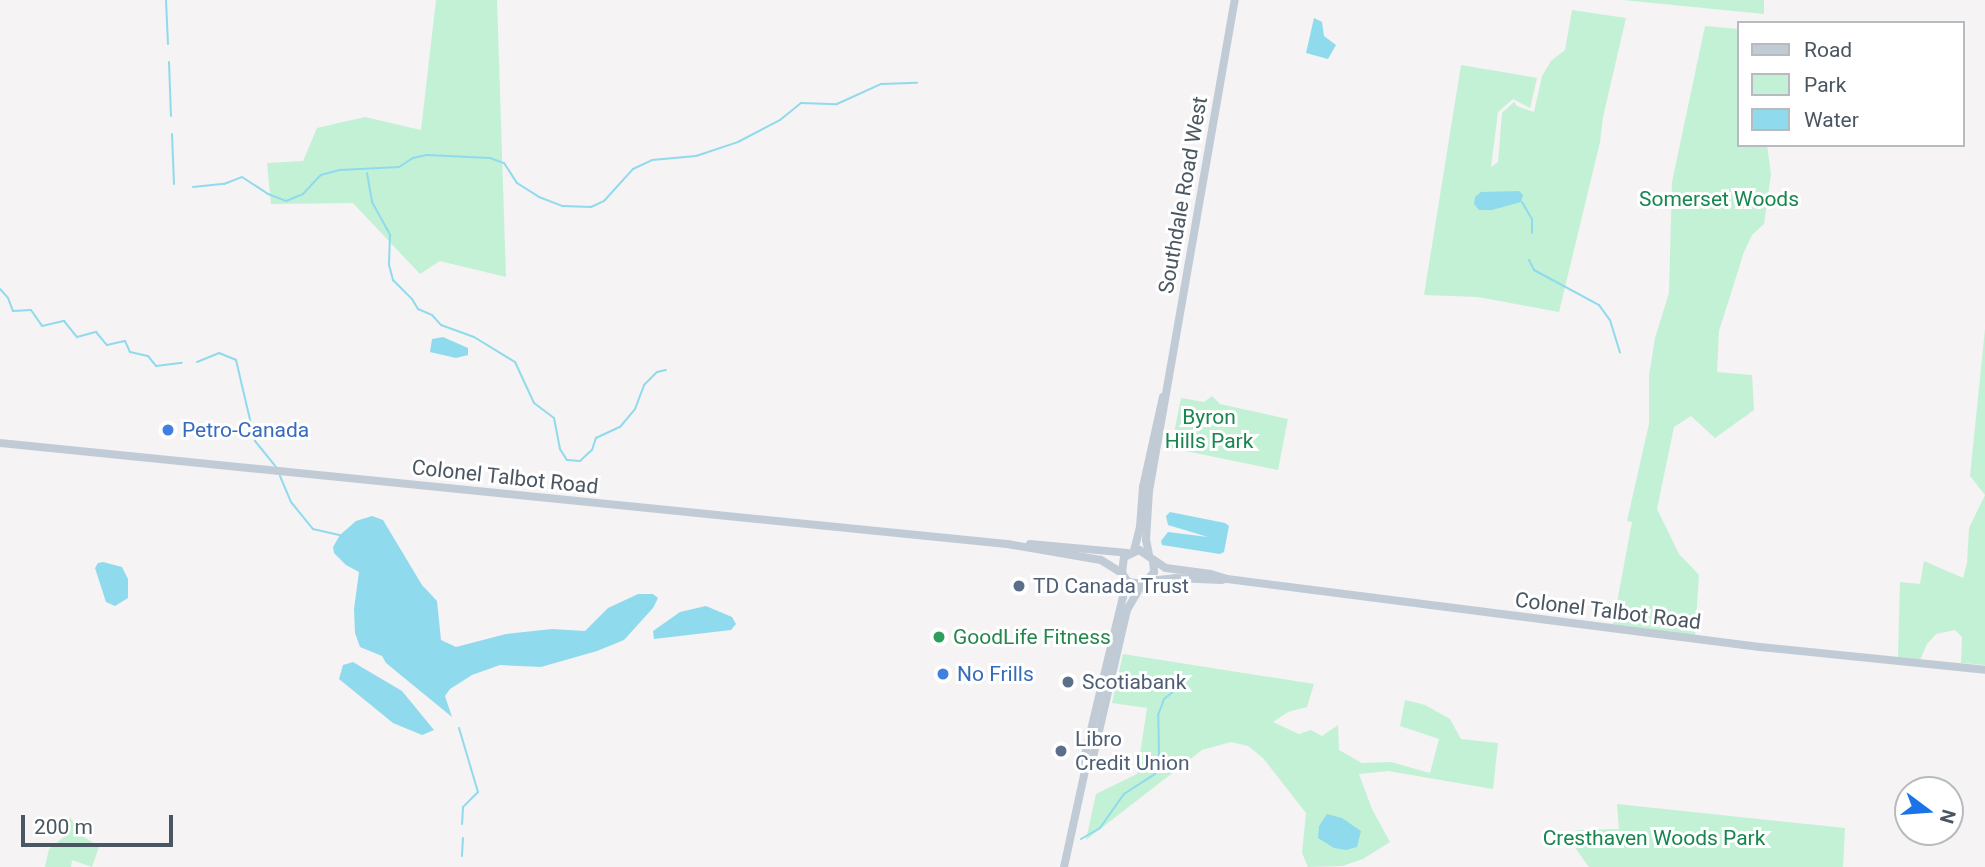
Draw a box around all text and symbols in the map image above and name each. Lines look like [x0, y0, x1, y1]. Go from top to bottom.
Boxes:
legend [1736, 21, 1964, 147]
text: Road [1804, 38, 1852, 62]
text: Park [1804, 73, 1846, 97]
street label: Southdale Road West [1153, 94, 1213, 296]
text: Water [1804, 108, 1859, 132]
park label: Somerset Woods [1639, 186, 1799, 212]
park label: Byron Hills Park [1165, 404, 1253, 454]
place label: Petro-Canada [182, 417, 309, 443]
marker: Petro-Canada [160, 422, 176, 438]
street label: Colonel Talbot Road [410, 455, 600, 499]
place label: TD Canada Trust [1033, 573, 1189, 599]
marker: TD Canada Trust [1011, 578, 1027, 594]
street label: Colonel Talbot Road [1513, 587, 1703, 635]
place label: GoodLife Fitness [953, 624, 1111, 650]
marker: GoodLife Fitness [931, 629, 947, 645]
place label: No Frills [957, 661, 1034, 687]
marker: No Frills [935, 666, 951, 682]
place label: Scotiabank [1082, 669, 1186, 695]
marker: Scotiabank [1060, 674, 1076, 690]
place label: Libro Credit Union [1075, 726, 1190, 776]
marker: Libro Credit Union [1053, 743, 1069, 759]
north arrow [1894, 776, 1964, 846]
scale bar [24, 800, 177, 844]
text: N [1935, 807, 1961, 826]
text: 200 m [34, 815, 93, 839]
park label: Cresthaven Woods Park [1543, 825, 1765, 851]

